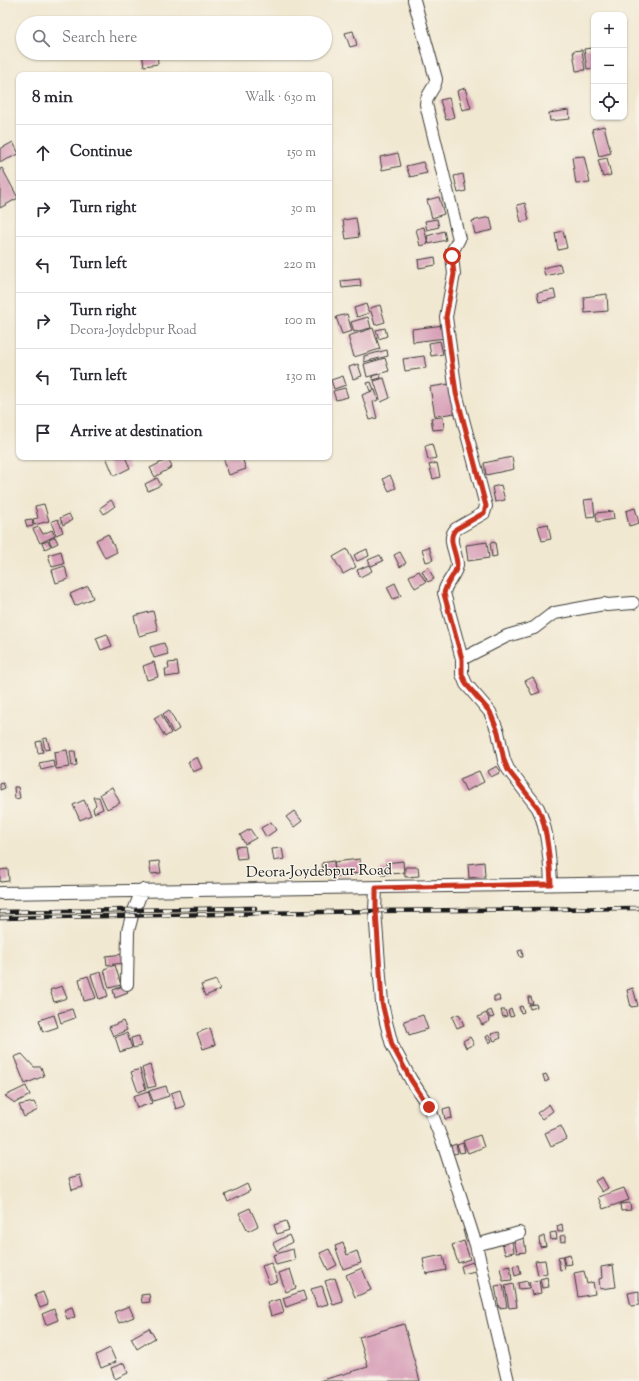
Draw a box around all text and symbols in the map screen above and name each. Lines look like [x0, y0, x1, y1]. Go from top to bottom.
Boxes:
map controls [591, 12, 627, 120]
button: + [591, 12, 627, 48]
search box [16, 16, 332, 60]
icon: search [30, 27, 52, 49]
text: Search here [62, 28, 137, 49]
button: − [591, 48, 627, 84]
button: locate [591, 84, 627, 120]
text: 8 min [32, 86, 73, 110]
text: Walk · 630 m [245, 89, 316, 107]
icon: ahead [32, 142, 54, 164]
text: Continue [70, 142, 132, 163]
text: 150 m [287, 144, 316, 162]
icon: right [32, 198, 54, 220]
text: Turn right [70, 198, 136, 219]
text: 30 m [290, 200, 316, 218]
route start [443, 247, 461, 265]
icon: left [32, 254, 54, 276]
text: Turn left [70, 254, 127, 275]
text: 220 m [283, 256, 316, 274]
text: Turn right [70, 301, 136, 322]
icon: right [32, 310, 54, 332]
text: 100 m [284, 312, 316, 330]
text: Deora-Joydebpur Road [70, 322, 197, 340]
icon: left [32, 366, 54, 388]
text: Turn left [70, 366, 127, 387]
text: 130 m [286, 368, 316, 386]
icon: arrive [32, 422, 54, 444]
text: Arrive at destination [70, 422, 203, 443]
street label: Deora-Joydebpur Road [246, 860, 393, 884]
route end [420, 1098, 438, 1116]

